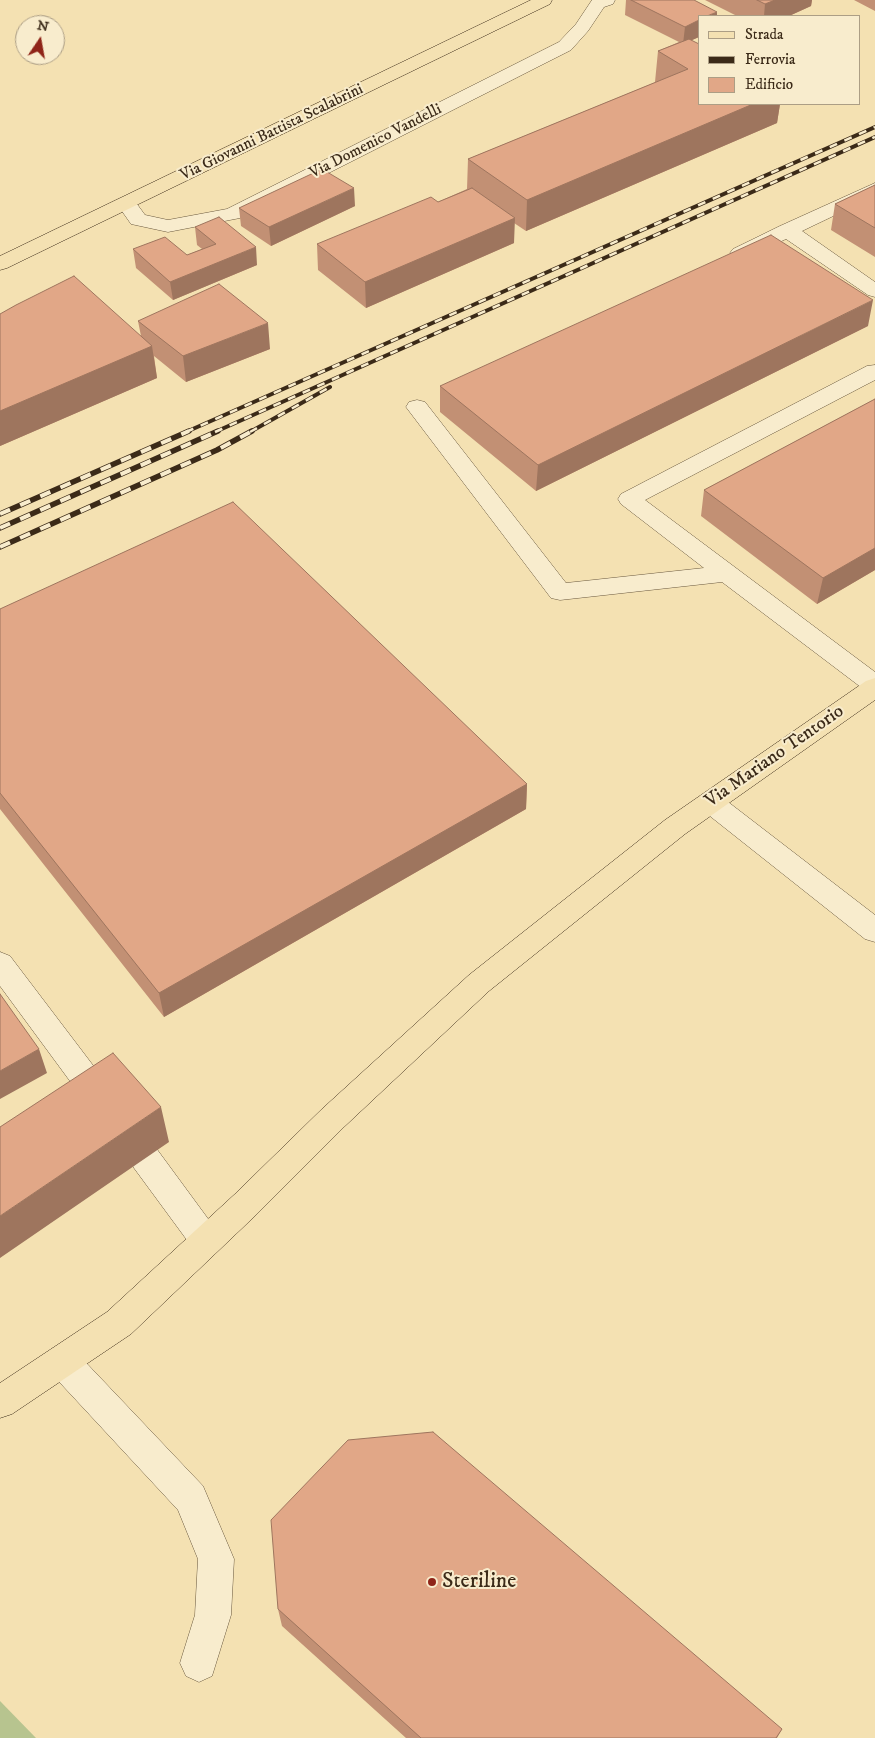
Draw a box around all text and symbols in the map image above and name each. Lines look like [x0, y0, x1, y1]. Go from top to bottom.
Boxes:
north arrow [15, 15, 65, 65]
legend [698, 15, 860, 105]
text: N [35, 16, 50, 36]
text: Strada [745, 25, 783, 44]
text: Ferrovia [745, 50, 795, 69]
text: Edificio [745, 75, 793, 94]
street label: Via Giovanni Battista Scalabrini [177, 80, 367, 186]
street label: Via Domenico Vandelli [307, 100, 445, 184]
street label: Via Mariano Tentorio [701, 701, 849, 813]
place label: Steriline [442, 1569, 516, 1595]
marker: Steriline [426, 1576, 438, 1588]

